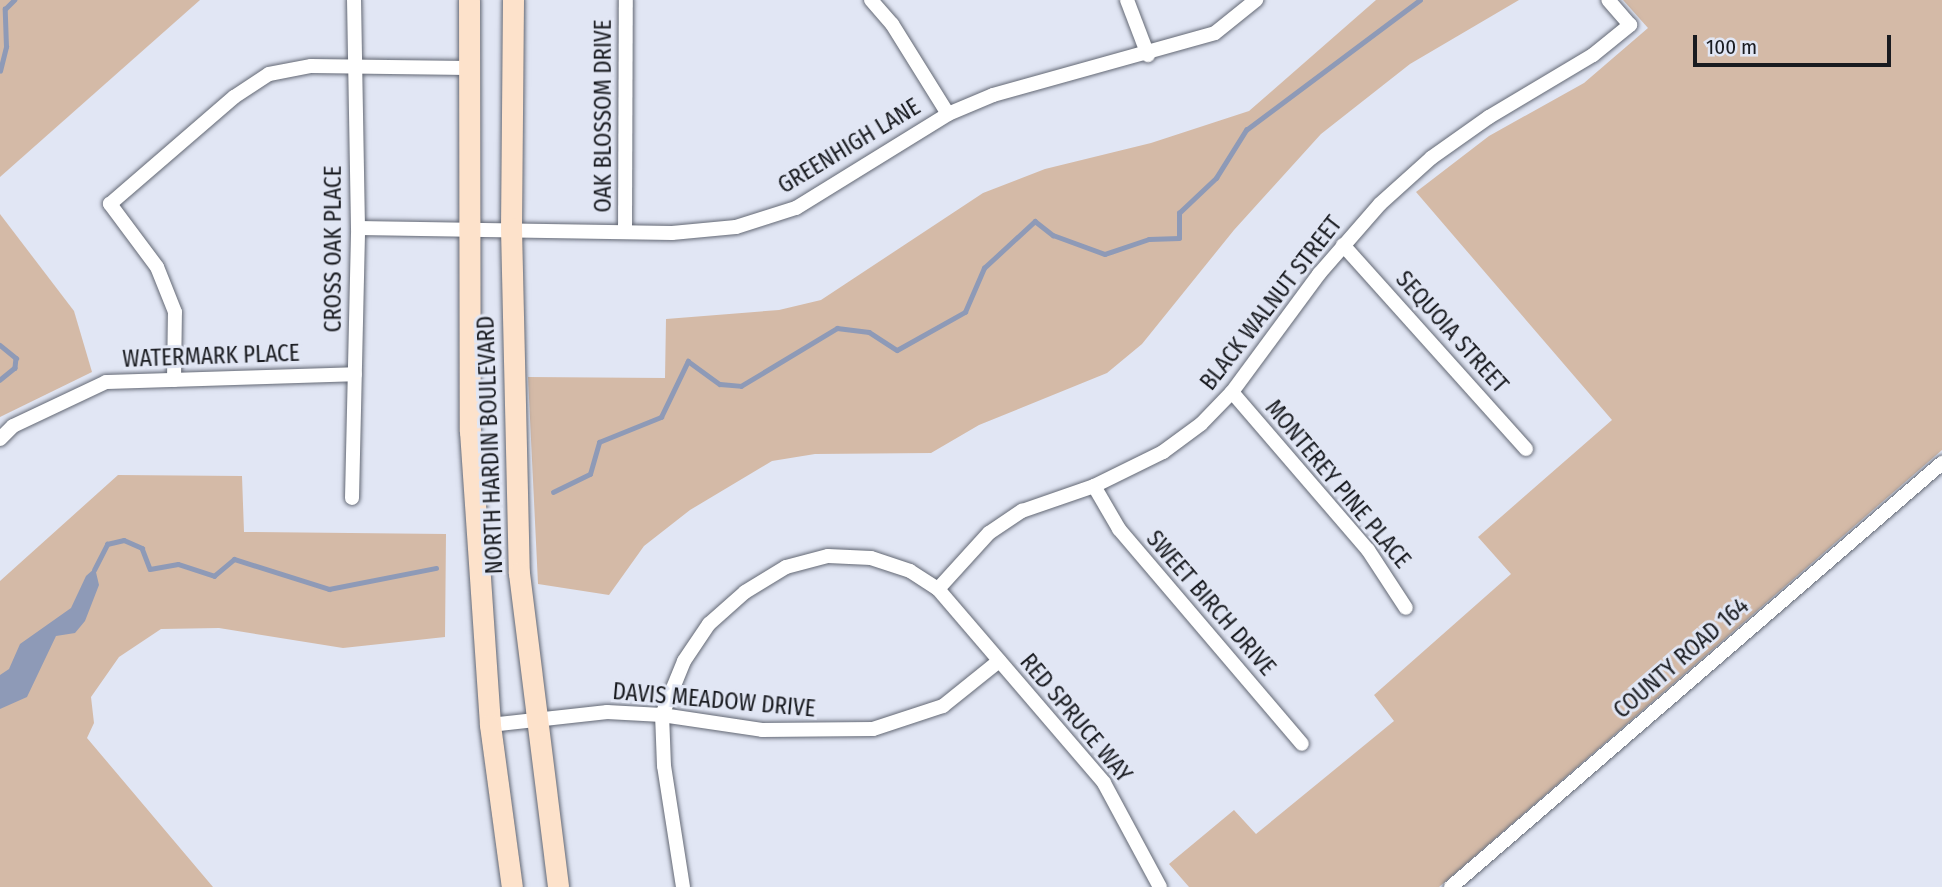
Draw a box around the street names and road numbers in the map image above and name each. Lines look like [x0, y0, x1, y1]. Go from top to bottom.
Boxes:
street label: OAK BLOSSOM DRIVE [589, 19, 617, 213]
street label: GREENHIGH LANE [773, 93, 925, 199]
street label: CROSS OAK PLACE [319, 166, 347, 332]
street label: BLACK WALNUT STREET [1194, 210, 1348, 396]
street label: SEQUOIA STREET [1390, 265, 1514, 399]
street label: NORTH HARDIN BOULEVARD [472, 315, 508, 575]
street label: WATERMARK PLACE [122, 339, 300, 373]
street label: MONTEREY PINE PLACE [1260, 394, 1416, 574]
street label: SWEET BIRCH DRIVE [1141, 525, 1281, 681]
street label: COUNTY ROAD 164 [1608, 592, 1754, 724]
street label: RED SPRUCE WAY [1014, 648, 1138, 788]
street label: DAVIS MEADOW DRIVE [611, 677, 817, 723]

